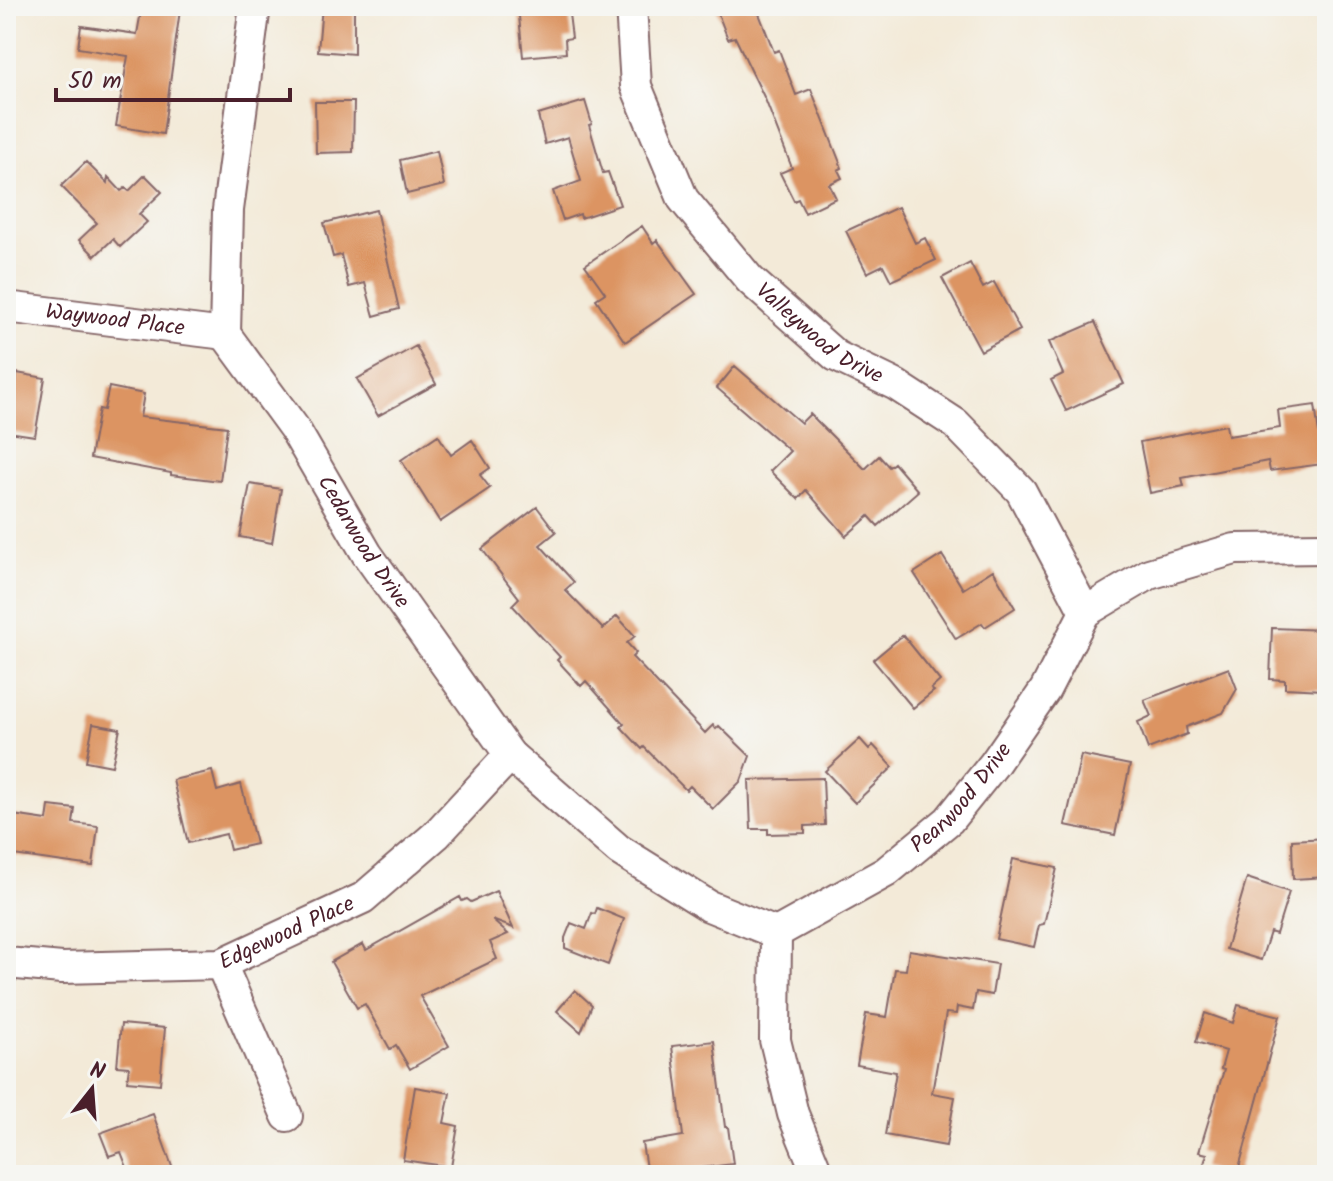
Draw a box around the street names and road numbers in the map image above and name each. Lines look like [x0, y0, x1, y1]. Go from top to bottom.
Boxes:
street label: Valleywood Drive [747, 275, 889, 394]
street label: Waywood Place [44, 295, 187, 346]
street label: Cedarwood Drive [308, 469, 418, 616]
street label: Pearwood Drive [903, 735, 1021, 862]
street label: Edgewood Place [213, 887, 361, 980]

